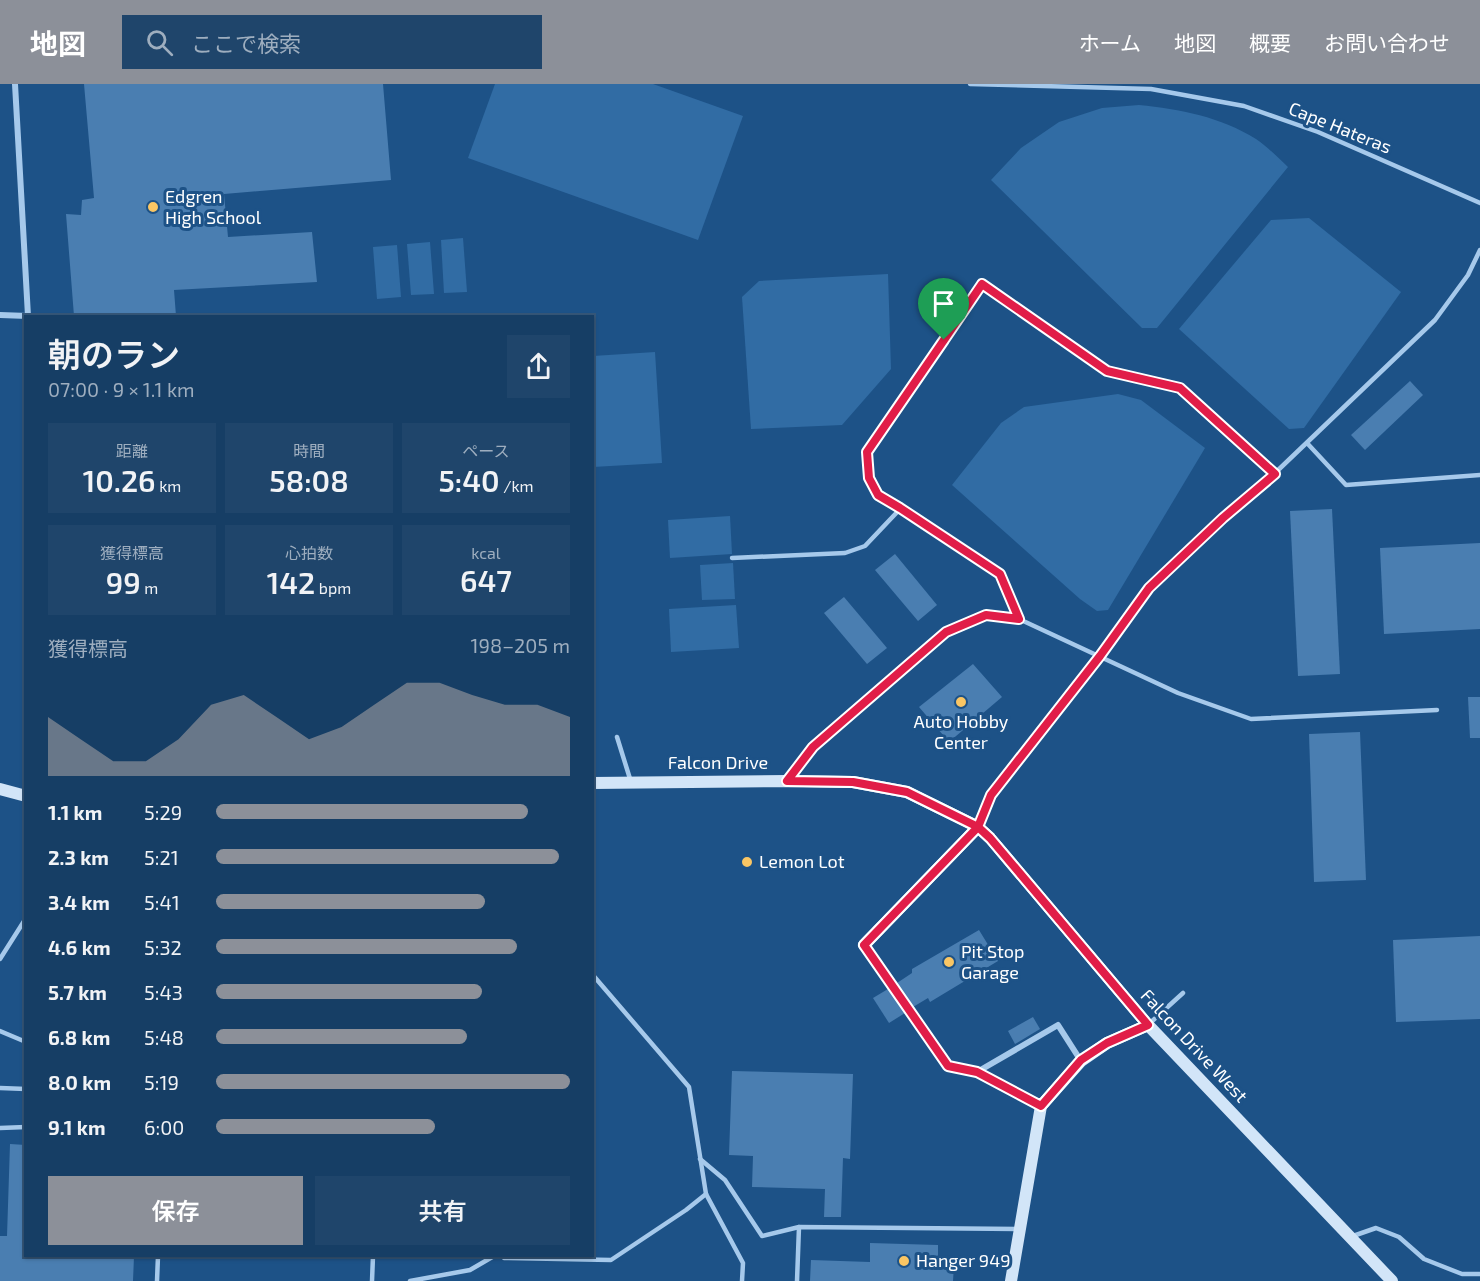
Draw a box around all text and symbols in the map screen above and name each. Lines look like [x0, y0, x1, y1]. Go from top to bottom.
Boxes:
search box [122, 15, 542, 69]
text: 地図 [30, 26, 86, 60]
icon: search [143, 26, 176, 59]
text: ここで検索 [191, 30, 301, 56]
text: ホーム [1079, 30, 1141, 55]
text: 地図 [1174, 30, 1216, 55]
text: 概要 [1249, 30, 1291, 55]
text: お問い合わせ [1324, 30, 1450, 55]
street label: Cape Hateras [1286, 96, 1395, 158]
place label: Edgren High School [165, 185, 262, 228]
marker: Edgren High School [146, 200, 160, 214]
pin [918, 278, 969, 340]
icon: arrive [927, 287, 960, 320]
text: 朝のラン [48, 334, 180, 374]
button: share [507, 335, 570, 398]
text: 07:00 · 9 × 1.1 km [48, 377, 195, 401]
text: 距離 [116, 441, 148, 460]
text: 時間 [293, 441, 325, 460]
text: ペース [462, 441, 510, 460]
text: 10.26 [83, 462, 156, 498]
text: 58:08 [269, 462, 349, 498]
text: 5:40 [438, 462, 500, 498]
text: km [156, 476, 181, 495]
text: /km [500, 476, 534, 495]
text: 獲得標高 [100, 543, 164, 562]
text: 心拍数 [285, 543, 333, 562]
text: kcal [471, 543, 501, 562]
text: 647 [460, 562, 512, 598]
text: 99 [106, 564, 141, 600]
text: 142 [267, 564, 315, 600]
text: m [141, 578, 158, 597]
text: bpm [315, 578, 351, 597]
text: 198–205 m [471, 633, 570, 657]
text: 獲得標高 [48, 636, 128, 660]
marker: Auto Hobby Center [954, 695, 968, 709]
place label: Auto Hobby Center [914, 710, 1009, 753]
street label: Falcon Drive [668, 751, 768, 773]
text: 1.1 km [48, 800, 102, 824]
text: 5:29 [144, 800, 182, 824]
text: 2.3 km [48, 845, 109, 869]
text: 5:21 [144, 845, 179, 869]
place label: Lemon Lot [759, 850, 845, 872]
marker: Lemon Lot [740, 855, 754, 869]
text: 3.4 km [48, 890, 110, 914]
text: 5:41 [144, 890, 180, 914]
text: 4.6 km [48, 935, 111, 959]
text: 5:32 [144, 935, 182, 959]
place label: Pit Stop Garage [961, 940, 1024, 983]
marker: Pit Stop Garage [942, 955, 956, 969]
text: 5.7 km [48, 980, 107, 1004]
text: 5:43 [144, 980, 183, 1004]
street label: Falcon Drive West [1137, 984, 1253, 1107]
text: 6.8 km [48, 1025, 110, 1049]
text: 5:48 [144, 1025, 184, 1049]
text: 8.0 km [48, 1070, 111, 1094]
text: 5:19 [144, 1070, 179, 1094]
text: 9.1 km [48, 1115, 106, 1139]
text: 6:00 [144, 1115, 184, 1139]
button: 保存 [48, 1176, 303, 1245]
button: 共有 [315, 1176, 570, 1245]
place label: Hanger 949 [916, 1249, 1011, 1271]
marker: Hanger 949 [897, 1254, 911, 1268]

